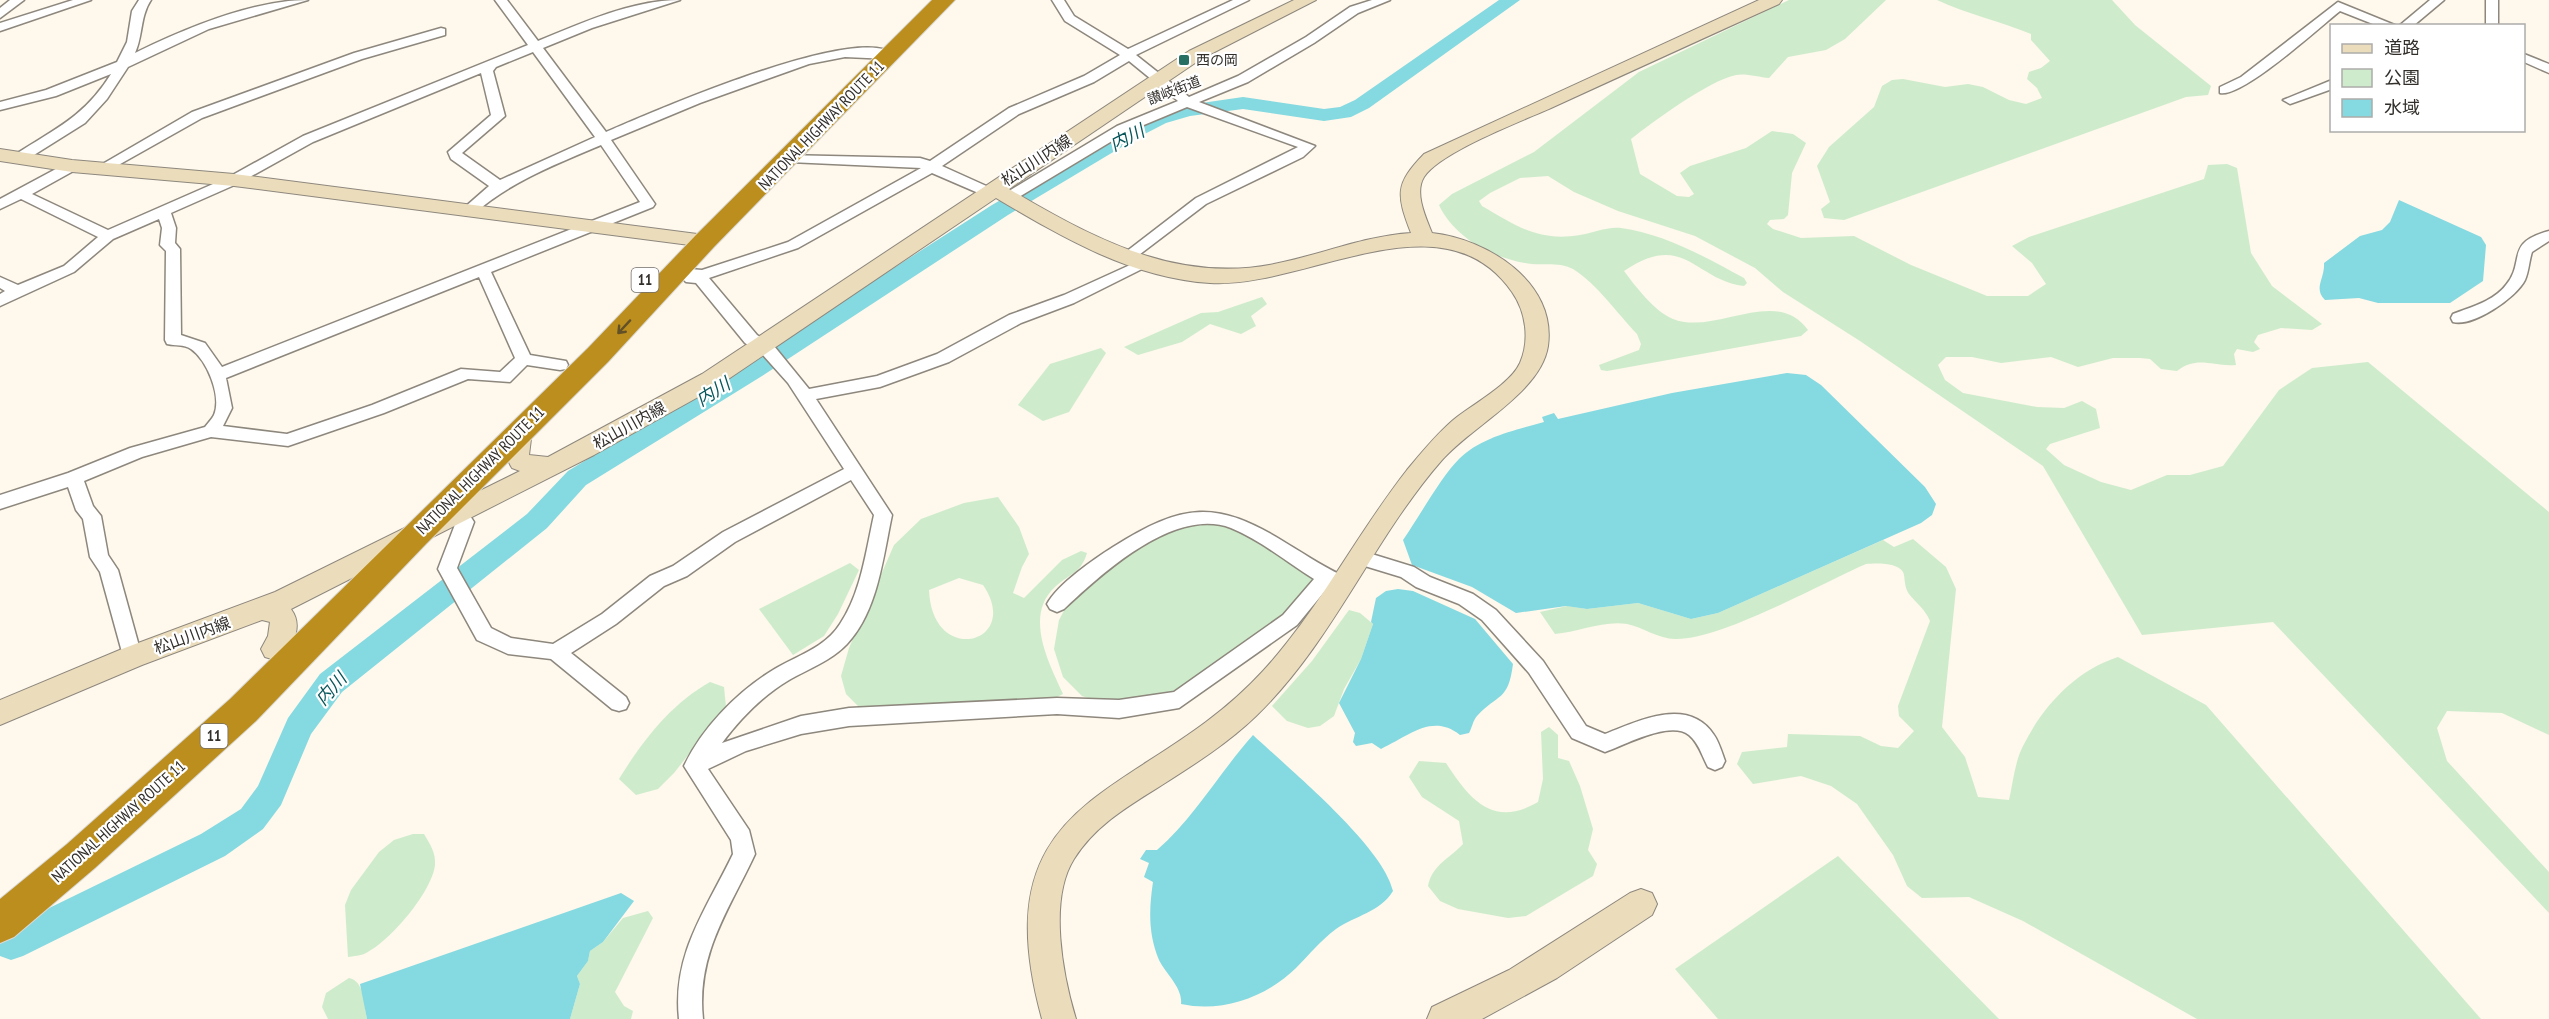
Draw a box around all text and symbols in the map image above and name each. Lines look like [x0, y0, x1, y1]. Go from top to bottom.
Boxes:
legend [2330, 24, 2525, 132]
text: 道路 [2384, 36, 2420, 59]
place label: 西の岡 [1196, 51, 1238, 69]
marker: 西の岡 [1177, 53, 1191, 67]
street label: NATIONAL HIGHWAY ROUTE 11 [754, 56, 888, 194]
text: 公園 [2384, 66, 2420, 89]
street label: 讃岐街道 [1145, 72, 1203, 108]
text: 水域 [2384, 96, 2420, 119]
water label: 内川 [1106, 118, 1150, 156]
street label: 松山川内線 [997, 130, 1075, 190]
road number: 11 [632, 268, 658, 292]
one-way arrow [618, 319, 632, 334]
water label: 内川 [691, 371, 736, 411]
street label: 松山川内線 [589, 397, 669, 453]
street label: NATIONAL HIGHWAY ROUTE 11 [412, 402, 548, 538]
street label: 松山川内線 [151, 612, 233, 658]
water label: 内川 [310, 666, 353, 710]
road number: 11 [200, 724, 228, 748]
street label: NATIONAL HIGHWAY ROUTE 11 [47, 756, 189, 886]

